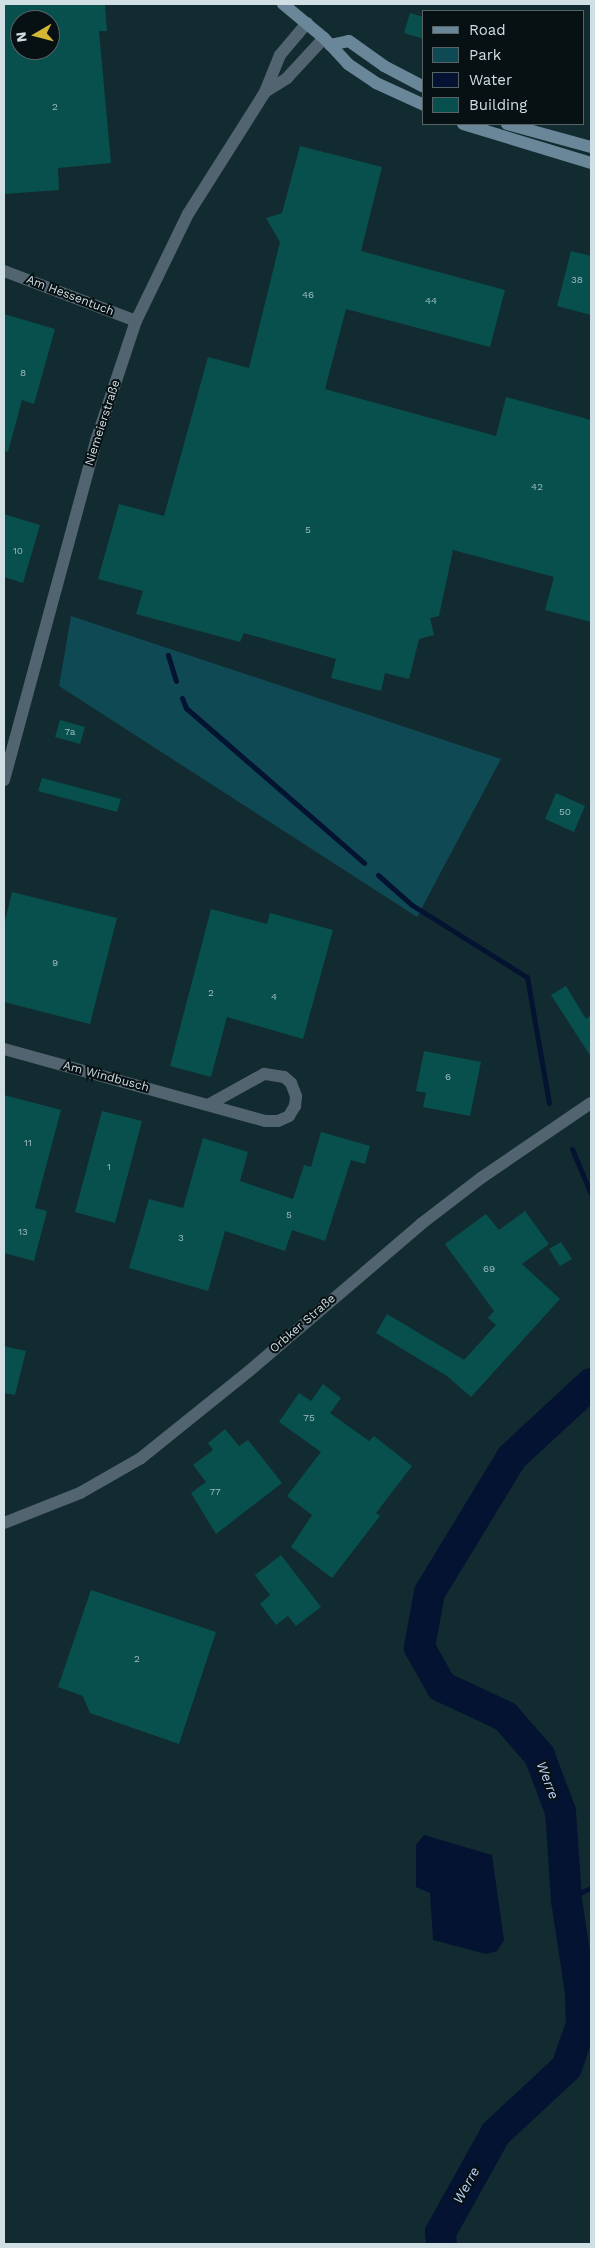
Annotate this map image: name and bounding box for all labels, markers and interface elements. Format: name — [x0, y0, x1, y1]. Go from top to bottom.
north arrow — [10, 10, 60, 60]
legend — [422, 10, 585, 125]
text: Road — [469, 21, 506, 39]
text: N — [12, 31, 30, 43]
text: Park — [469, 46, 501, 64]
text: Water — [469, 71, 512, 89]
text: Building — [469, 96, 527, 114]
house number: 2 — [52, 101, 58, 113]
street label: Am Hessentuch — [24, 273, 116, 319]
house number: 38 — [571, 274, 583, 286]
house number: 46 — [302, 289, 314, 301]
house number: 44 — [425, 295, 437, 307]
house number: 8 — [20, 367, 26, 379]
street label: Niemeierstraße — [82, 378, 124, 468]
house number: 42 — [531, 481, 543, 493]
house number: 5 — [305, 524, 311, 536]
house number: 10 — [13, 545, 23, 557]
house number: 7a — [65, 726, 75, 738]
house number: 50 — [559, 806, 571, 818]
house number: 9 — [52, 957, 58, 969]
house number: 2 — [208, 987, 214, 999]
house number: 4 — [271, 991, 277, 1003]
street label: Am Windbusch — [61, 1059, 151, 1095]
house number: 6 — [445, 1071, 451, 1083]
house number: 11 — [24, 1137, 32, 1149]
house number: 1 — [107, 1161, 111, 1173]
house number: 5 — [286, 1209, 292, 1221]
house number: 13 — [18, 1226, 28, 1238]
house number: 3 — [178, 1232, 184, 1244]
house number: 69 — [483, 1263, 495, 1275]
street label: Orbker Straße — [267, 1292, 339, 1356]
house number: 75 — [303, 1412, 315, 1424]
house number: 77 — [209, 1486, 221, 1498]
house number: 2 — [134, 1653, 140, 1665]
water label: Werre — [533, 1759, 563, 1801]
water label: Werre — [449, 2164, 483, 2206]

